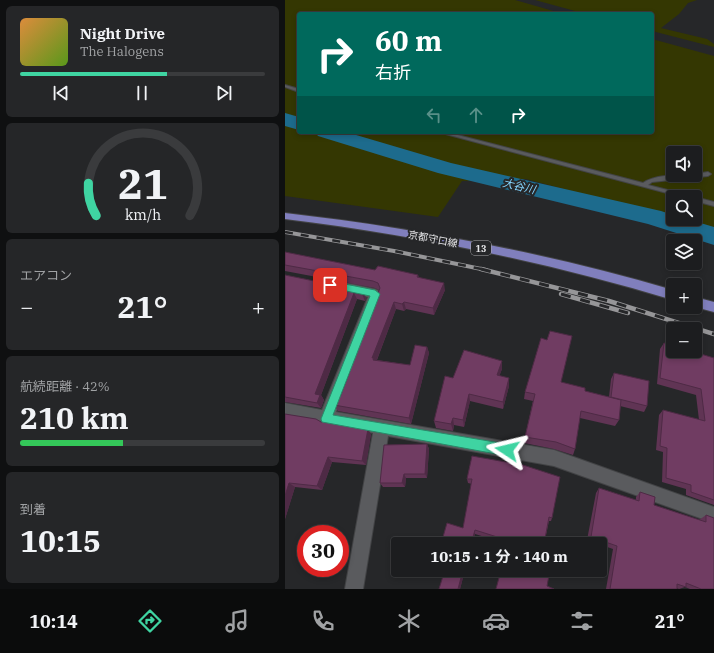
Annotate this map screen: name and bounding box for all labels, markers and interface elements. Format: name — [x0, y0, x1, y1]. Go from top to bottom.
text: 60 m — [375, 22, 442, 59]
text: Night Drive — [80, 24, 165, 43]
icon: right — [309, 28, 361, 80]
text: The Halogens — [80, 43, 164, 60]
text: 右折 — [375, 61, 411, 84]
icon: previous — [50, 82, 72, 104]
icon: pause — [131, 82, 153, 104]
icon: next — [213, 82, 235, 104]
icon: left — [423, 104, 445, 126]
icon: ahead — [465, 104, 487, 126]
icon: right — [507, 104, 529, 126]
map controls — [666, 146, 702, 358]
button: sound — [666, 146, 702, 182]
text: 21 — [118, 156, 167, 210]
water label: 大谷川 — [501, 175, 538, 197]
button: search — [666, 190, 702, 226]
text: km/h — [124, 204, 161, 223]
street label: 京都守口線 — [407, 228, 459, 250]
button: layers — [666, 234, 702, 270]
road number: 13 — [471, 241, 491, 255]
text: エアコン — [20, 267, 72, 284]
pin — [313, 268, 347, 302]
icon: arrive — [319, 274, 341, 296]
button: + — [666, 278, 702, 314]
text: 21° — [117, 287, 168, 326]
text: − — [20, 292, 33, 321]
text: + — [252, 292, 265, 321]
button: − — [666, 322, 702, 358]
text: 航続距離 · 42% — [20, 378, 110, 395]
text: 210 km — [20, 398, 129, 437]
position arrow — [486, 429, 528, 471]
text: 到着 — [20, 501, 46, 518]
text: 10:15 — [20, 521, 101, 560]
speed limit sign: 30 — [297, 525, 349, 577]
text: 10:15 · 1 分 · 140 m — [430, 547, 568, 566]
icon: directions — [136, 607, 164, 635]
icon: music — [223, 607, 251, 635]
icon: phone — [309, 607, 337, 635]
icon: climate — [395, 607, 423, 635]
icon: car — [482, 607, 510, 635]
icon: filters — [568, 607, 596, 635]
text: 10:14 — [29, 610, 78, 633]
text: 21° — [655, 610, 685, 633]

